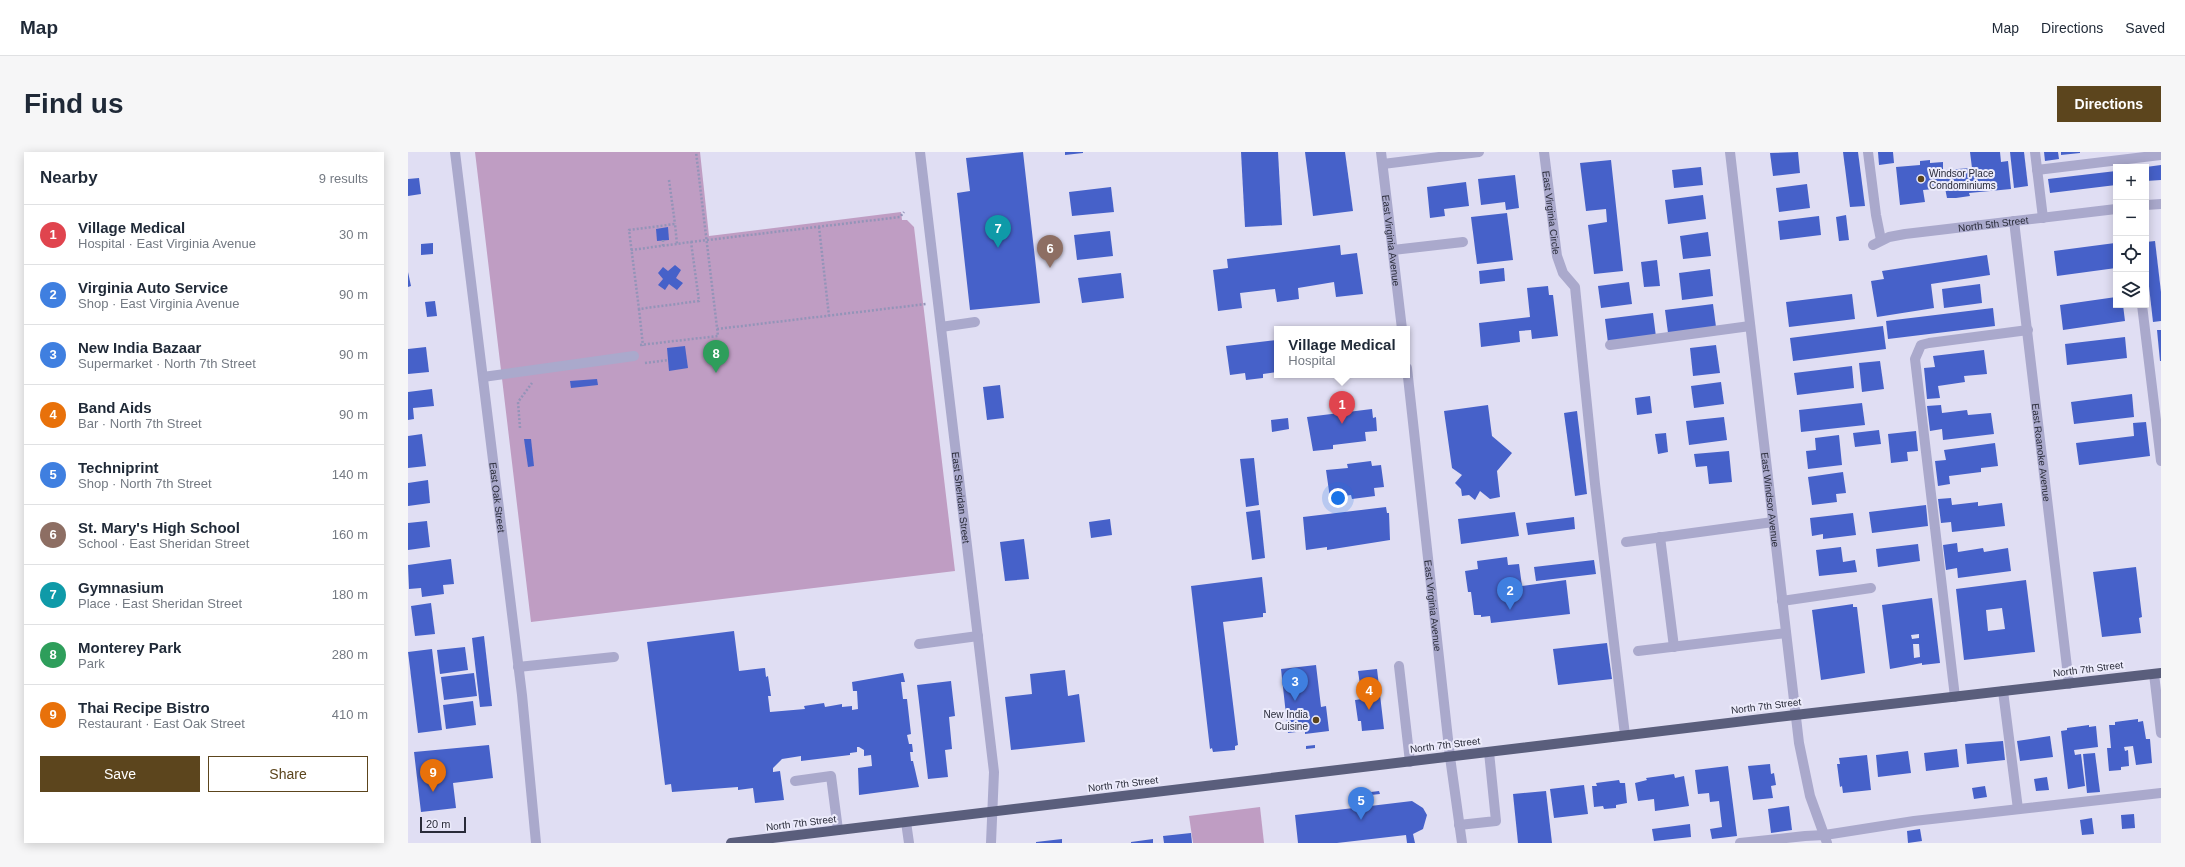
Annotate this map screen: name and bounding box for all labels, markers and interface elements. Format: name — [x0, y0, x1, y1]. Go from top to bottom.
text: Map — [20, 17, 58, 38]
text: Map — [1992, 20, 2019, 36]
text: Directions — [2041, 20, 2103, 36]
text: Saved — [2125, 20, 2165, 36]
button: Directions — [2057, 86, 2161, 122]
text: Find us — [24, 88, 124, 119]
map controls — [2113, 164, 2149, 308]
button: + — [2113, 164, 2149, 200]
text: Nearby — [40, 168, 98, 187]
place label: Windsor Place Condominiums — [1929, 168, 1996, 191]
street label: East Virginia Circle — [1541, 170, 1562, 256]
text: 9 results — [319, 171, 368, 186]
marker: Windsor Place Condominiums — [1916, 174, 1926, 184]
street label: East Virginia Avenue — [1381, 194, 1402, 287]
button: − — [2113, 200, 2149, 236]
street label: North 5th Street — [1957, 214, 2029, 233]
pin: 7 — [985, 215, 1011, 248]
text: Village Medical — [78, 219, 185, 236]
text: 1 — [49, 227, 57, 242]
text: 30 m — [339, 227, 368, 242]
pin: 6 — [1037, 235, 1063, 268]
text: Hospital · East Virginia Avenue — [78, 236, 256, 251]
button: locate — [2113, 236, 2149, 272]
button: layers — [2113, 272, 2149, 308]
text: Virginia Auto Service — [78, 279, 228, 296]
text: 2 — [49, 287, 57, 302]
text: 90 m — [339, 287, 368, 302]
text: Shop · East Virginia Avenue — [78, 296, 239, 311]
popup — [1274, 326, 1410, 378]
text: Village Medical — [1288, 336, 1396, 353]
text: New India Bazaar — [78, 339, 201, 356]
pin: 8 — [703, 340, 729, 373]
text: 3 — [49, 347, 57, 362]
text: 90 m — [339, 347, 368, 362]
text: Hospital — [1288, 353, 1335, 368]
text: Supermarket · North 7th Street — [78, 356, 256, 371]
pin: 1 — [1329, 391, 1355, 424]
text: Band Aids — [78, 399, 152, 416]
street label: East Roanoke Avenue — [2030, 403, 2053, 503]
text: 4 — [49, 407, 57, 422]
text: 90 m — [339, 407, 368, 422]
text: Bar · North 7th Street — [78, 416, 202, 431]
street label: East Sheridan Street — [950, 451, 972, 544]
street label: East Windsor Avenue — [1760, 452, 1782, 548]
text: Techniprint — [78, 459, 159, 476]
street label: East Oak Street — [488, 462, 507, 533]
text: 5 — [49, 467, 57, 482]
text: 140 m — [332, 467, 368, 482]
text: Shop · North 7th Street — [78, 476, 212, 491]
your location — [1328, 488, 1348, 508]
text: St. Mary's High School — [78, 519, 240, 536]
text: 6 — [49, 527, 57, 542]
text: 160 m — [332, 527, 368, 542]
text: School · East Sheridan Street — [78, 536, 249, 551]
street label: East Virginia Avenue — [1423, 559, 1444, 652]
pin: 2 — [1497, 577, 1523, 610]
text: Gymnasium — [78, 579, 164, 596]
text: 7 — [49, 587, 57, 602]
text: 180 m — [332, 587, 368, 602]
text: Place · East Sheridan Street — [78, 596, 242, 611]
text: Monterey Park — [78, 639, 181, 656]
text: 8 — [49, 647, 57, 662]
text: 280 m — [332, 647, 368, 662]
text: Park — [78, 656, 105, 671]
street label: North 7th Street — [2052, 659, 2124, 679]
pin: 3 — [1282, 668, 1308, 701]
pin: 4 — [1356, 677, 1382, 710]
street label: North 7th Street — [1730, 696, 1802, 716]
text: Thai Recipe Bistro — [78, 699, 210, 716]
text: 9 — [49, 707, 57, 722]
text: 410 m — [332, 707, 368, 722]
place label: New India Cuisine — [1264, 709, 1308, 732]
marker: New India Cuisine — [1311, 715, 1321, 725]
text: Restaurant · East Oak Street — [78, 716, 245, 731]
street label: North 7th Street — [1409, 735, 1481, 755]
button: Save — [40, 756, 200, 792]
button: Share — [208, 756, 368, 792]
pin: 9 — [420, 759, 446, 792]
street label: North 7th Street — [1087, 774, 1159, 794]
pin: 5 — [1348, 787, 1374, 820]
street label: North 7th Street — [765, 813, 837, 833]
scale bar — [420, 815, 466, 834]
text: 20 m — [426, 818, 450, 830]

